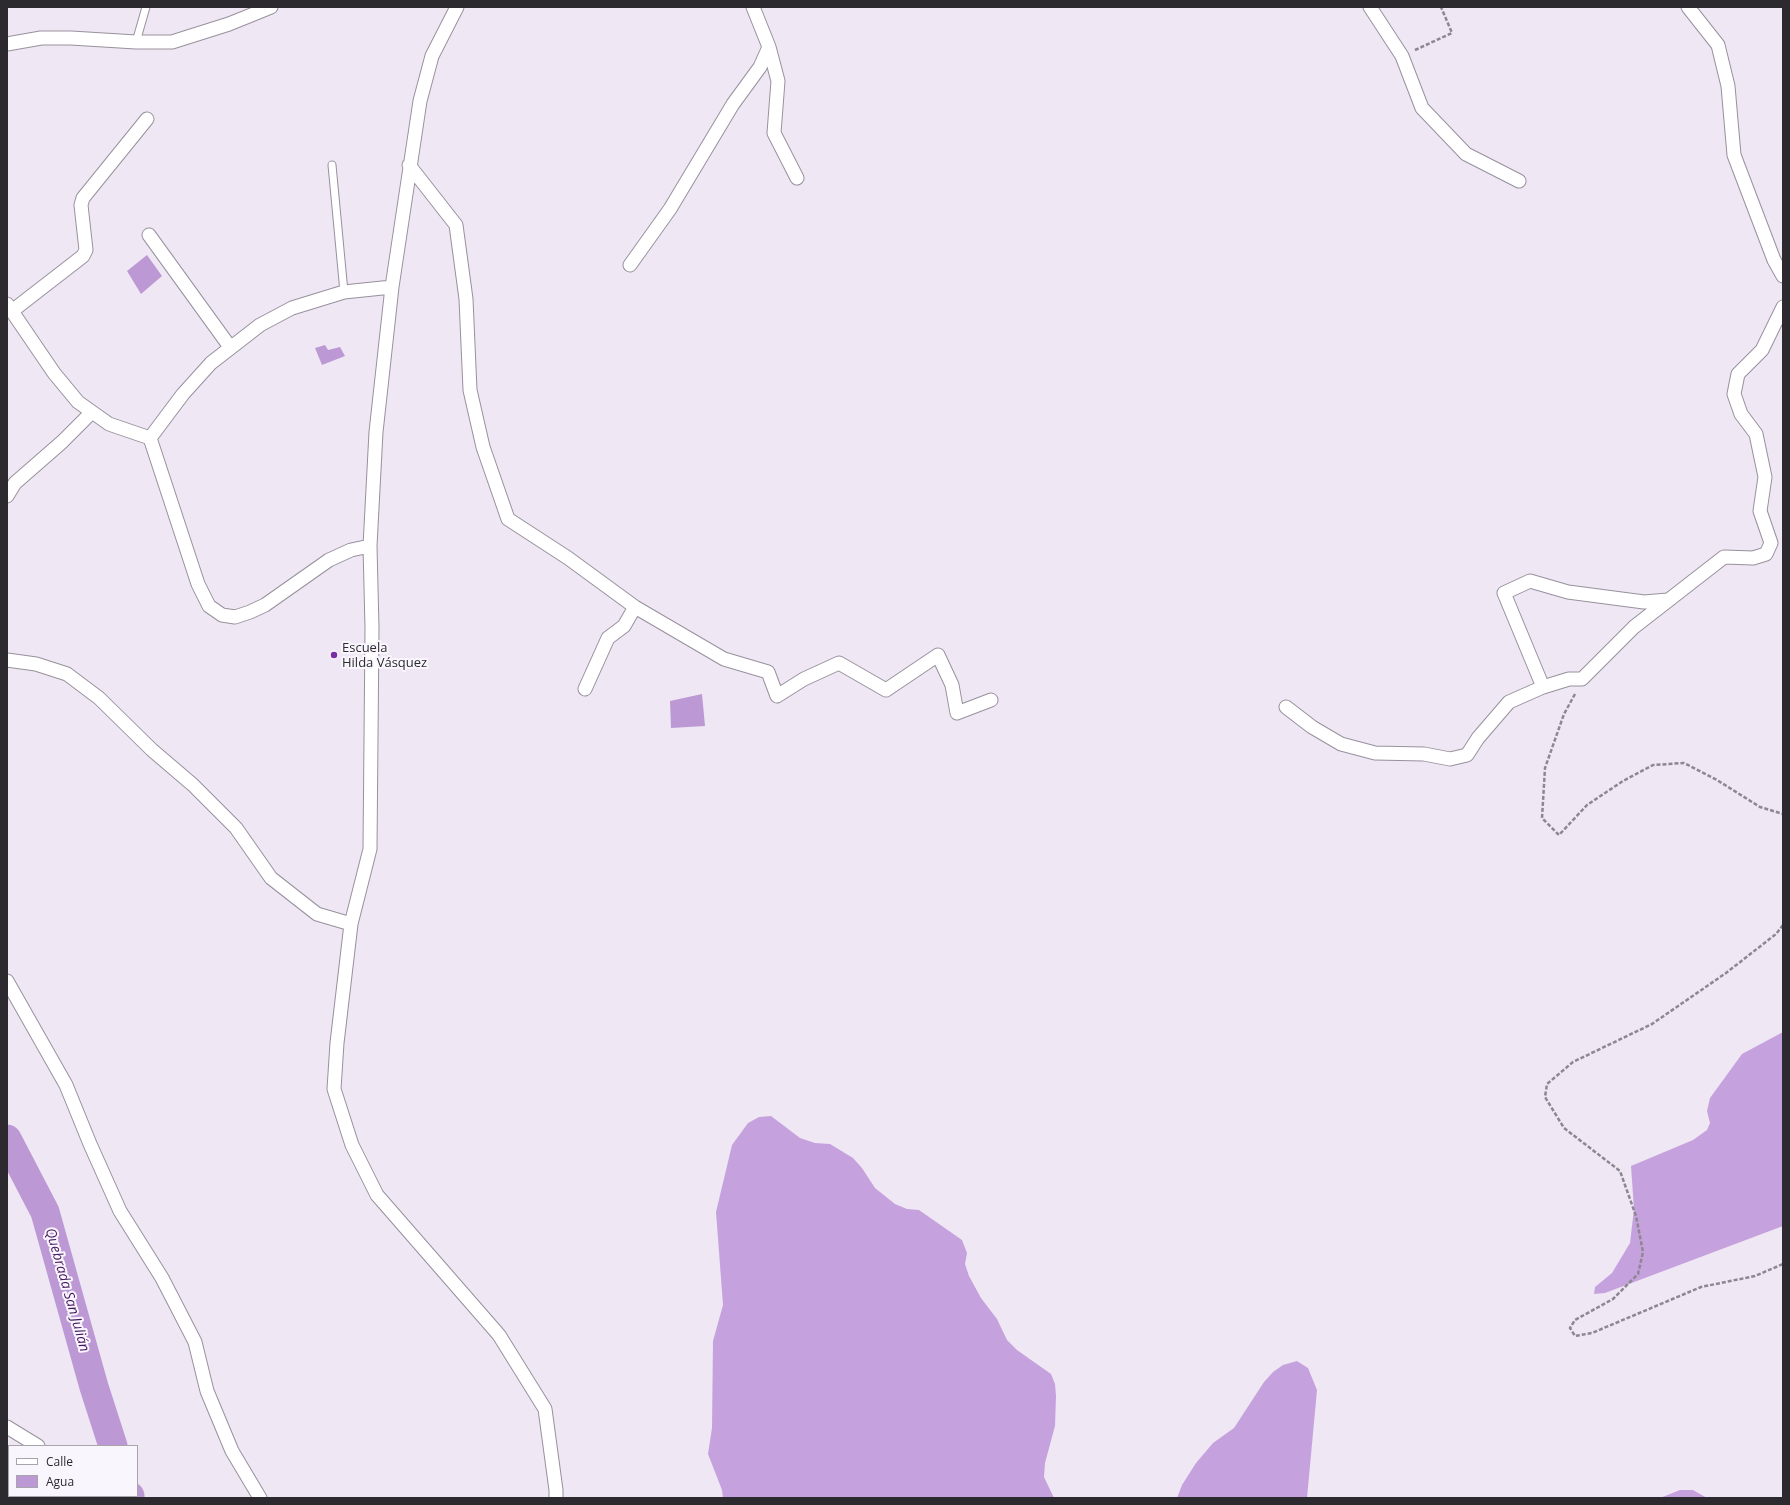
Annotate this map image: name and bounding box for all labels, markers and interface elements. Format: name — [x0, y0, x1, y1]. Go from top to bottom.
place label: Escuela Hilda Vásquez — [342, 640, 427, 671]
marker: Escuela Hilda Vásquez — [329, 650, 339, 660]
water label: Quebrada San Julián — [41, 1226, 93, 1354]
legend — [8, 1445, 138, 1497]
text: Calle — [46, 1453, 73, 1470]
text: Agua — [46, 1473, 74, 1490]

